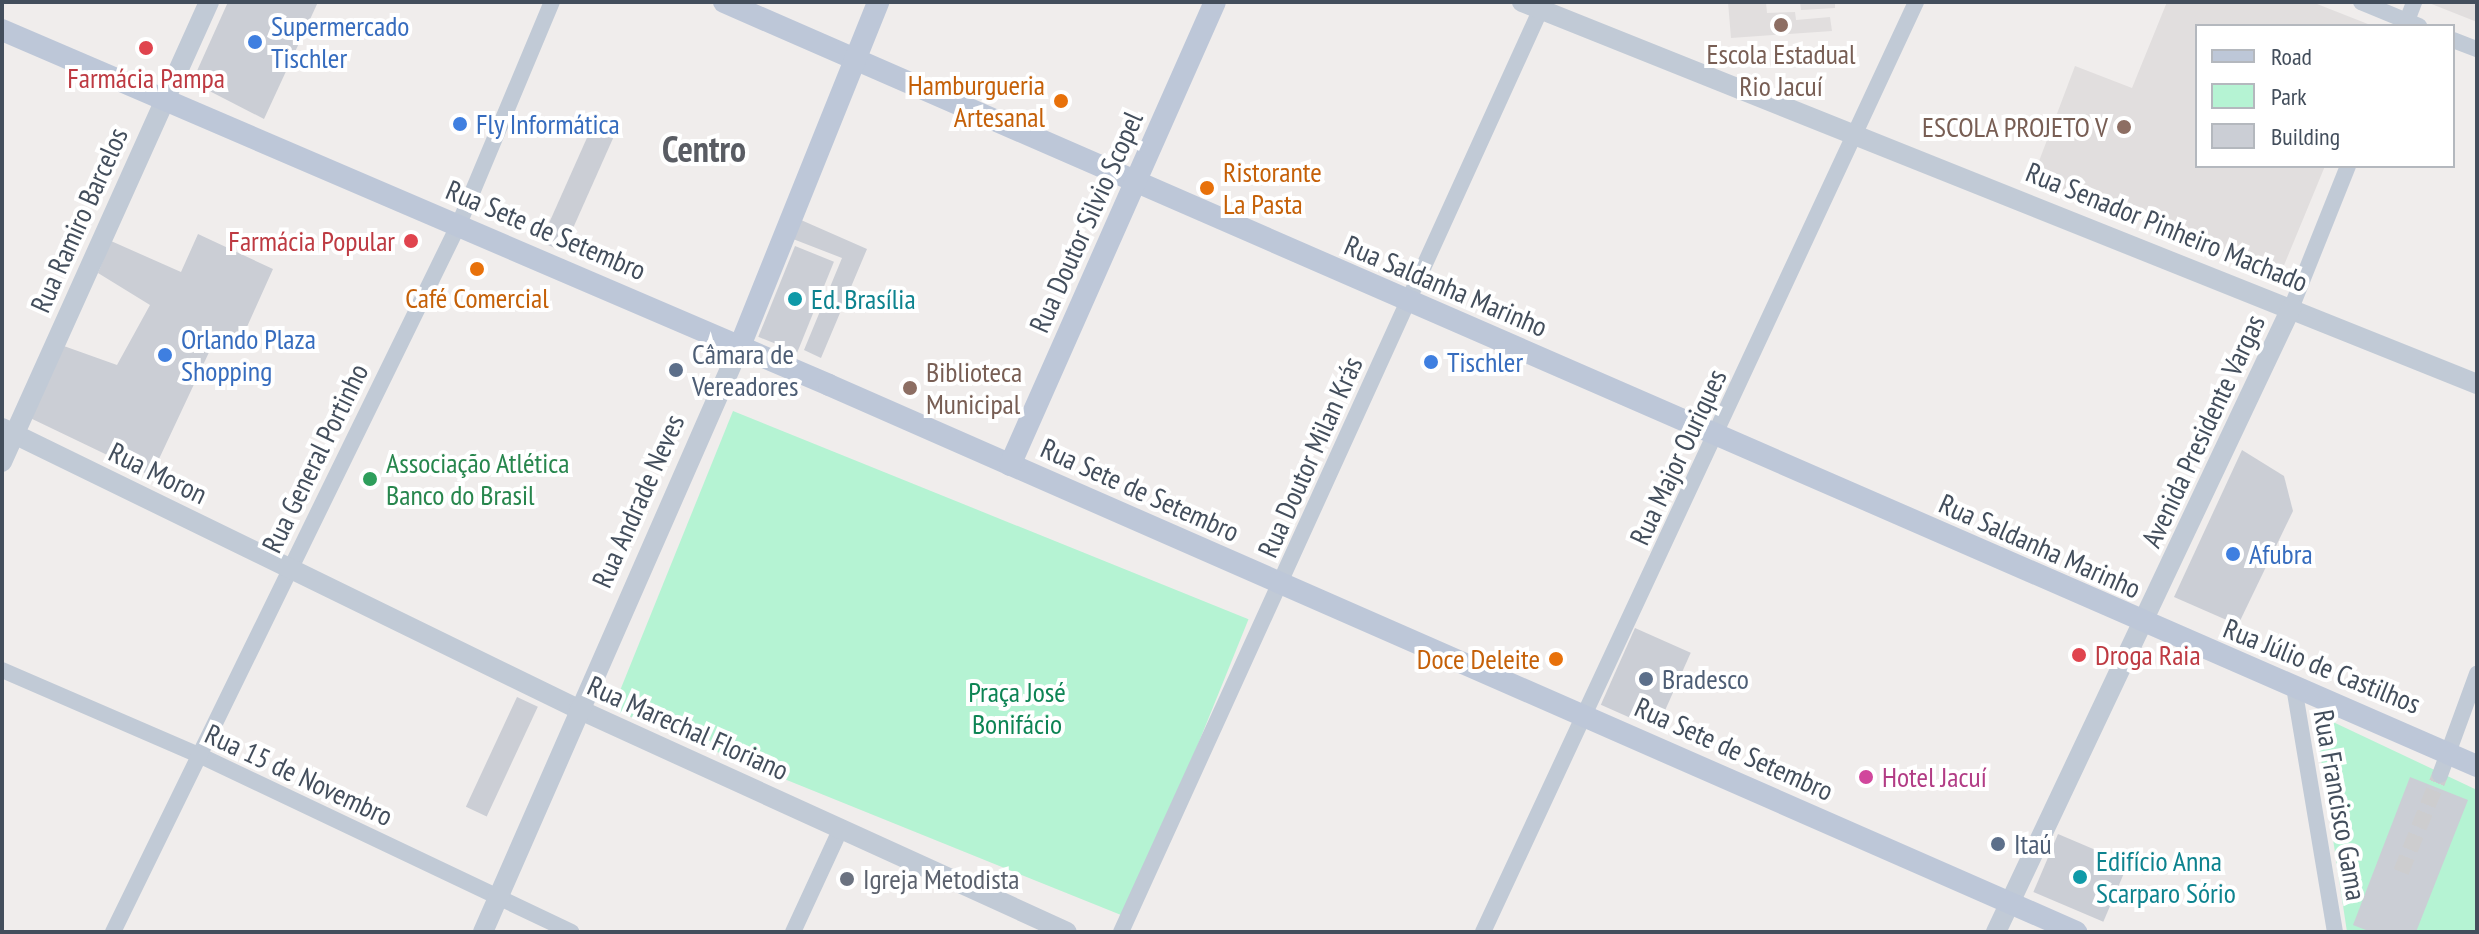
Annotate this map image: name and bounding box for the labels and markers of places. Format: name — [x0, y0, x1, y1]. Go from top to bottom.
place label: Supermercado Tischler — [271, 9, 409, 75]
marker: Escola Estadual Rio Jacuí — [1772, 16, 1790, 34]
marker: Supermercado Tischler — [246, 33, 264, 51]
place label: Escola Estadual Rio Jacuí — [1706, 37, 1856, 103]
marker: Farmácia Pampa — [137, 39, 155, 57]
place label: Farmácia Pampa — [67, 61, 225, 95]
place label: Hamburgueria Artesanal — [908, 68, 1045, 134]
marker: Hamburgueria Artesanal — [1052, 92, 1070, 110]
place label: Fly Informática — [476, 107, 620, 141]
place label: ESCOLA PROJETO V — [1920, 110, 2108, 144]
marker: Fly Informática — [451, 115, 469, 133]
marker: ESCOLA PROJETO V — [2115, 118, 2133, 136]
place label: Ristorante La Pasta — [1223, 155, 1322, 221]
marker: Ristorante La Pasta — [1198, 179, 1216, 197]
place label: Farmácia Popular — [228, 224, 395, 258]
marker: Farmácia Popular — [402, 232, 420, 250]
marker: Café Comercial — [468, 260, 486, 278]
place label: Café Comercial — [405, 281, 549, 315]
place label: Ed. Brasília — [811, 282, 917, 316]
marker: Ed. Brasília — [786, 290, 804, 308]
place label: Orlando Plaza Shopping — [181, 322, 316, 388]
place label: Câmara de Vereadores — [692, 337, 799, 403]
place label: Tischler — [1447, 345, 1523, 379]
marker: Orlando Plaza Shopping — [156, 346, 174, 364]
marker: Tischler — [1422, 353, 1440, 371]
place label: Biblioteca Municipal — [926, 355, 1022, 421]
marker: Câmara de Vereadores — [667, 361, 685, 379]
marker: Biblioteca Municipal — [901, 379, 919, 397]
place label: Associação Atlética Banco do Brasil — [386, 446, 570, 512]
marker: Associação Atlética Banco do Brasil — [361, 470, 379, 488]
place label: Afubra — [2249, 537, 2313, 571]
marker: Afubra — [2224, 545, 2242, 563]
place label: Droga Raia — [2095, 638, 2201, 672]
place label: Doce Deleite — [1417, 642, 1540, 676]
marker: Droga Raia — [2070, 646, 2088, 664]
marker: Doce Deleite — [1547, 650, 1565, 668]
place label: Bradesco — [1662, 662, 1749, 696]
marker: Bradesco — [1637, 670, 1655, 688]
place label: Hotel Jacuí — [1882, 760, 1987, 794]
marker: Hotel Jacuí — [1857, 768, 1875, 786]
place label: Itaú — [2014, 827, 2052, 861]
marker: Itaú — [1989, 835, 2007, 853]
place label: Edifício Anna Scarparo Sório — [2096, 844, 2236, 910]
place label: Igreja Metodista — [863, 862, 1020, 896]
marker: Edifício Anna Scarparo Sório — [2071, 868, 2089, 886]
marker: Igreja Metodista — [838, 870, 856, 888]

